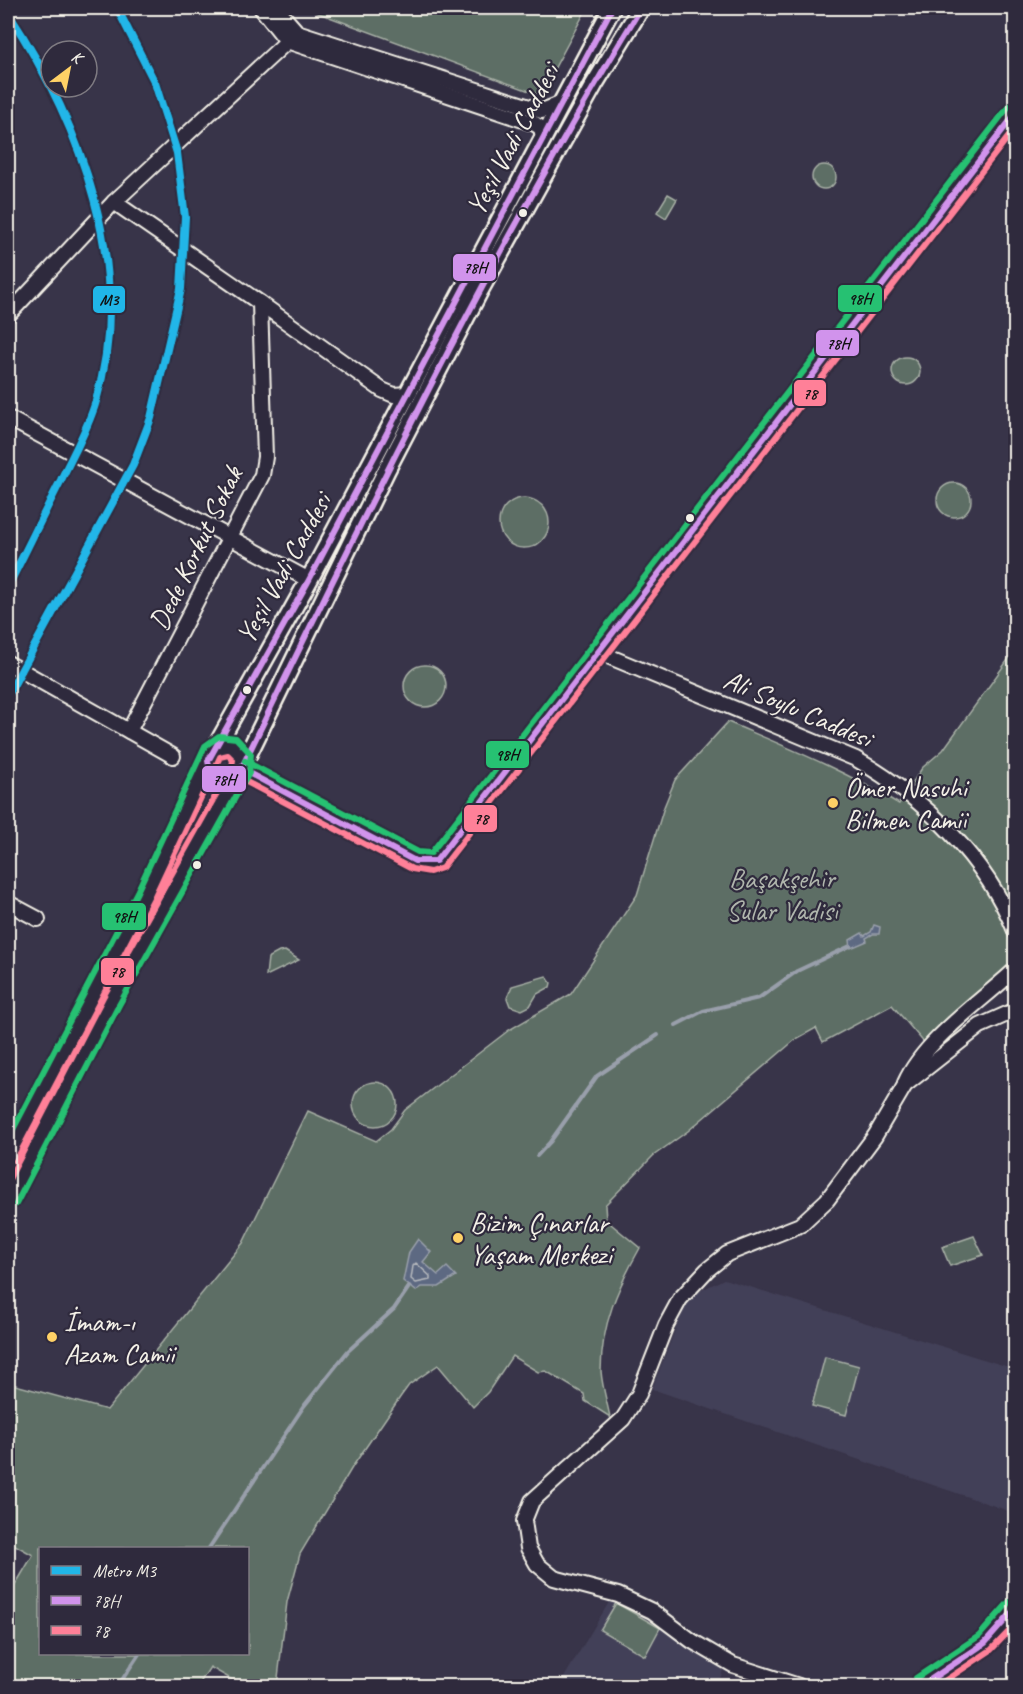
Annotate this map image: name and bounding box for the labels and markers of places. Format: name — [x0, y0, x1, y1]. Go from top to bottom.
unlabelled marker — [517, 207, 529, 219]
unlabelled marker — [684, 512, 696, 524]
unlabelled marker — [241, 684, 253, 696]
place label: Ömer Nasuhi Bilmen Camii — [845, 770, 970, 837]
marker: Ömer Nasuhi Bilmen Camii — [826, 796, 840, 810]
unlabelled marker — [191, 859, 203, 871]
place label: Bizim Çınarlar Yaşam Merkezi — [470, 1205, 615, 1272]
marker: Bizim Çınarlar Yaşam Merkezi — [451, 1231, 465, 1245]
place label: İmam-ı Azam Camii — [64, 1304, 178, 1371]
marker: İmam-ı Azam Camii — [45, 1330, 59, 1344]

